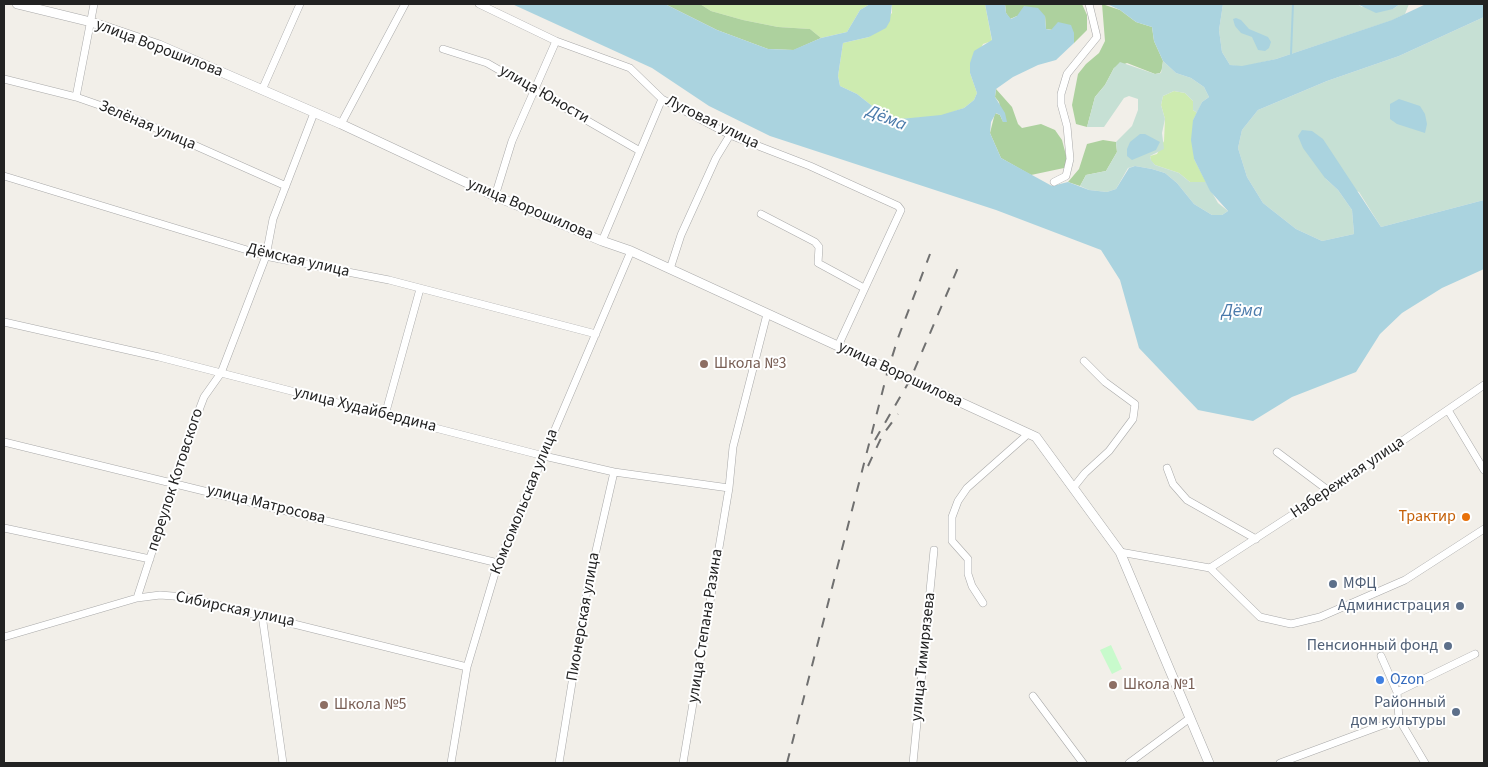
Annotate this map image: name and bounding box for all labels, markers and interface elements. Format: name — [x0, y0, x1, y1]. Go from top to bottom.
street label: улица Ворошилова — [92, 16, 226, 82]
street label: улица Юности — [496, 61, 592, 129]
street label: Луговая улица — [662, 92, 762, 154]
street label: Зелёная улица — [96, 97, 198, 155]
water label: Дёма — [863, 101, 909, 137]
street label: улица Ворошилова — [464, 175, 596, 245]
street label: Дёмская улица — [245, 240, 351, 282]
water label: Дёма — [1221, 301, 1263, 323]
street label: улица Ворошилова — [835, 338, 965, 412]
place label: Школа №3 — [714, 354, 786, 374]
marker: Школа №3 — [698, 358, 710, 370]
street label: улица Худайбердина — [292, 383, 438, 437]
street label: переулок Котовского — [144, 406, 208, 554]
street label: Комсомольская улица — [487, 426, 563, 578]
street label: Набережная улица — [1287, 433, 1409, 523]
street label: улица Матросова — [205, 481, 327, 529]
place label: Трактир — [1399, 507, 1456, 527]
marker: Трактир — [1460, 511, 1472, 523]
street label: улица Степана Разина — [684, 548, 728, 704]
street label: Пионерская улица — [563, 551, 605, 683]
place label: МФЦ — [1343, 574, 1377, 594]
marker: МФЦ — [1327, 578, 1339, 590]
street label: Сибирская улица — [174, 588, 296, 632]
street label: улица Тимирязева — [908, 592, 940, 722]
place label: Администрация — [1338, 596, 1450, 616]
marker: Администрация — [1454, 600, 1466, 612]
place label: Пенсионный фонд — [1307, 636, 1438, 656]
marker: Пенсионный фонд — [1442, 640, 1454, 652]
place label: Ozon — [1390, 670, 1425, 690]
marker: Ozon — [1374, 674, 1386, 686]
place label: Школа №1 — [1123, 675, 1195, 695]
marker: Школа №1 — [1107, 679, 1119, 691]
place label: Районный дом культуры — [1351, 693, 1446, 731]
place label: Школа №5 — [334, 695, 406, 715]
marker: Школа №5 — [318, 699, 330, 711]
marker: Районный дом культуры — [1450, 706, 1462, 718]

